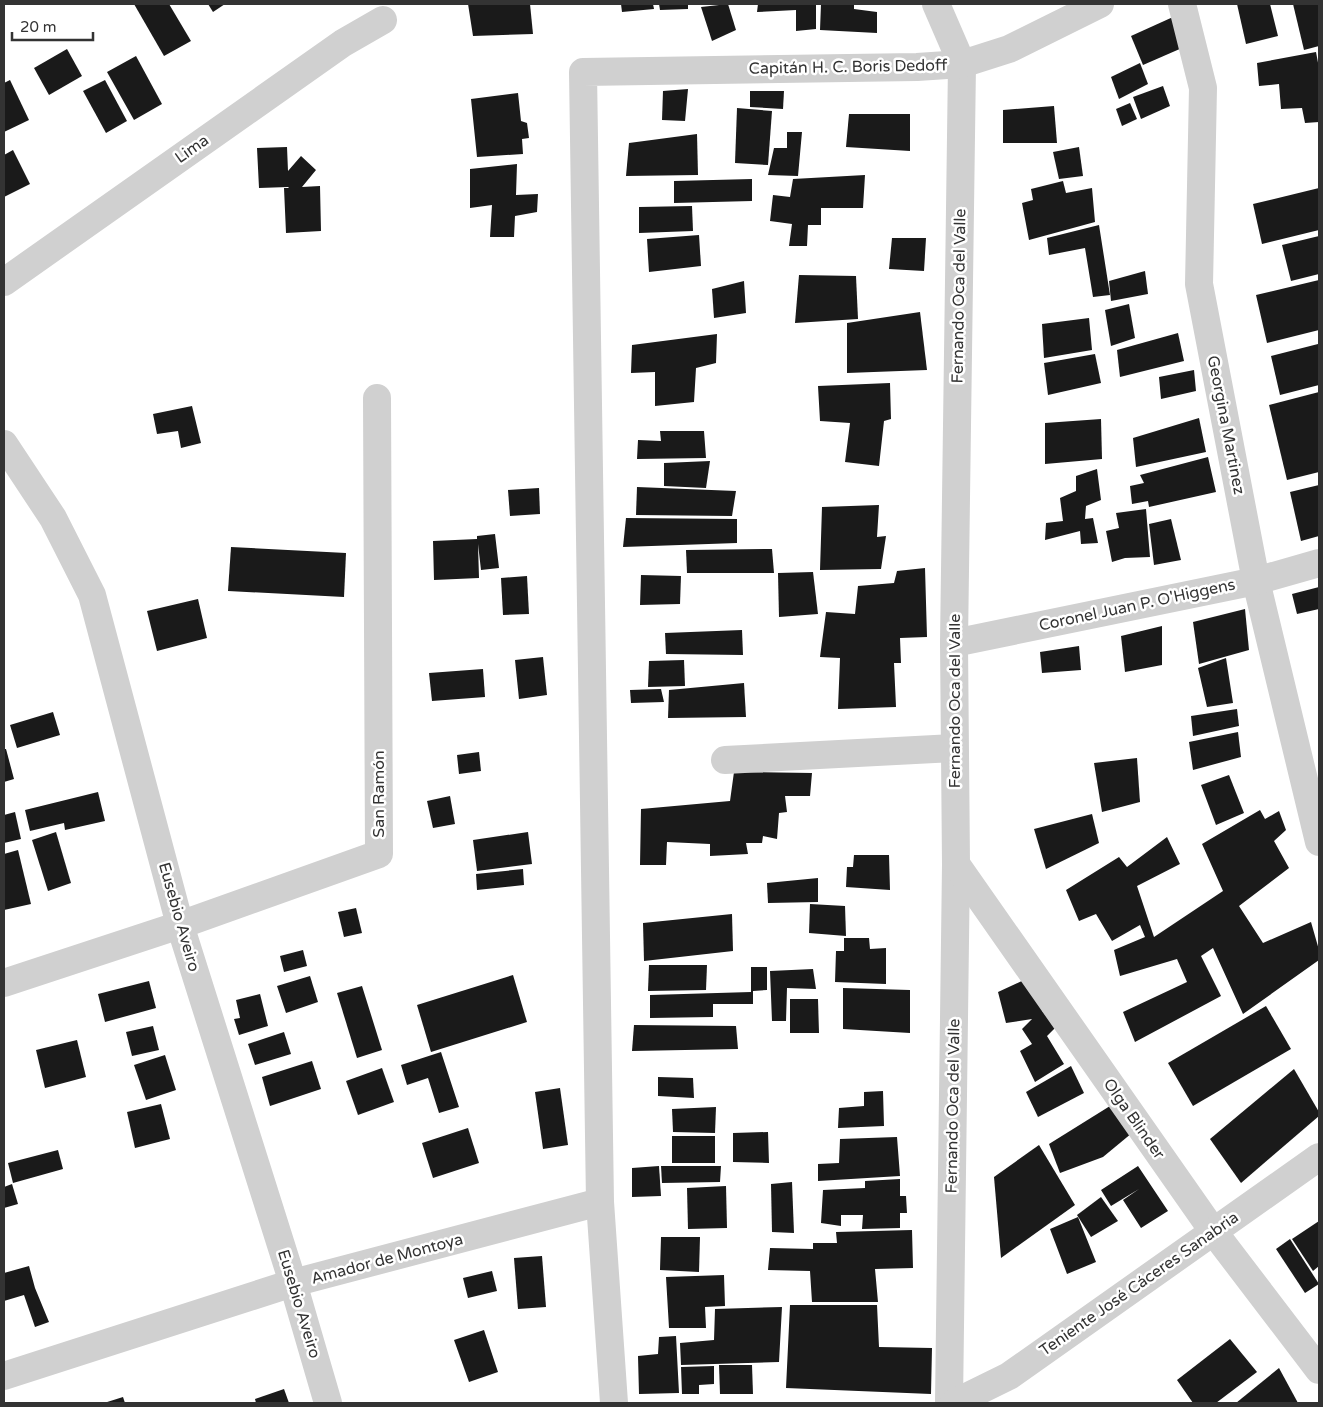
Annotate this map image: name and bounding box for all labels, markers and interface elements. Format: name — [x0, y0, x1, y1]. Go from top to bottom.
scale bar — [12, 10, 94, 42]
text: 20 m — [20, 18, 57, 36]
street label: Capitán H. C. Boris Dedoff — [749, 55, 948, 79]
street label: Lima — [171, 130, 213, 168]
street label: Fernando Oca del Valle — [947, 209, 971, 383]
street label: Georgina Martinez — [1203, 354, 1249, 496]
street label: Coronel Juan P. O'Higgens — [1037, 574, 1237, 636]
street label: Fernando Oca del Valle — [945, 614, 965, 788]
street label: San Ramón — [369, 750, 389, 838]
street label: Eusebio Aveiro — [154, 860, 204, 974]
street label: Fernando Oca del Valle — [941, 1019, 965, 1193]
street label: Olga Blinder — [1099, 1075, 1170, 1164]
street label: Teniente José Cáceres Sanabria — [1036, 1207, 1242, 1361]
street label: Amador de Montoya — [309, 1229, 465, 1289]
street label: Eusebio Aveiro — [273, 1247, 325, 1361]

